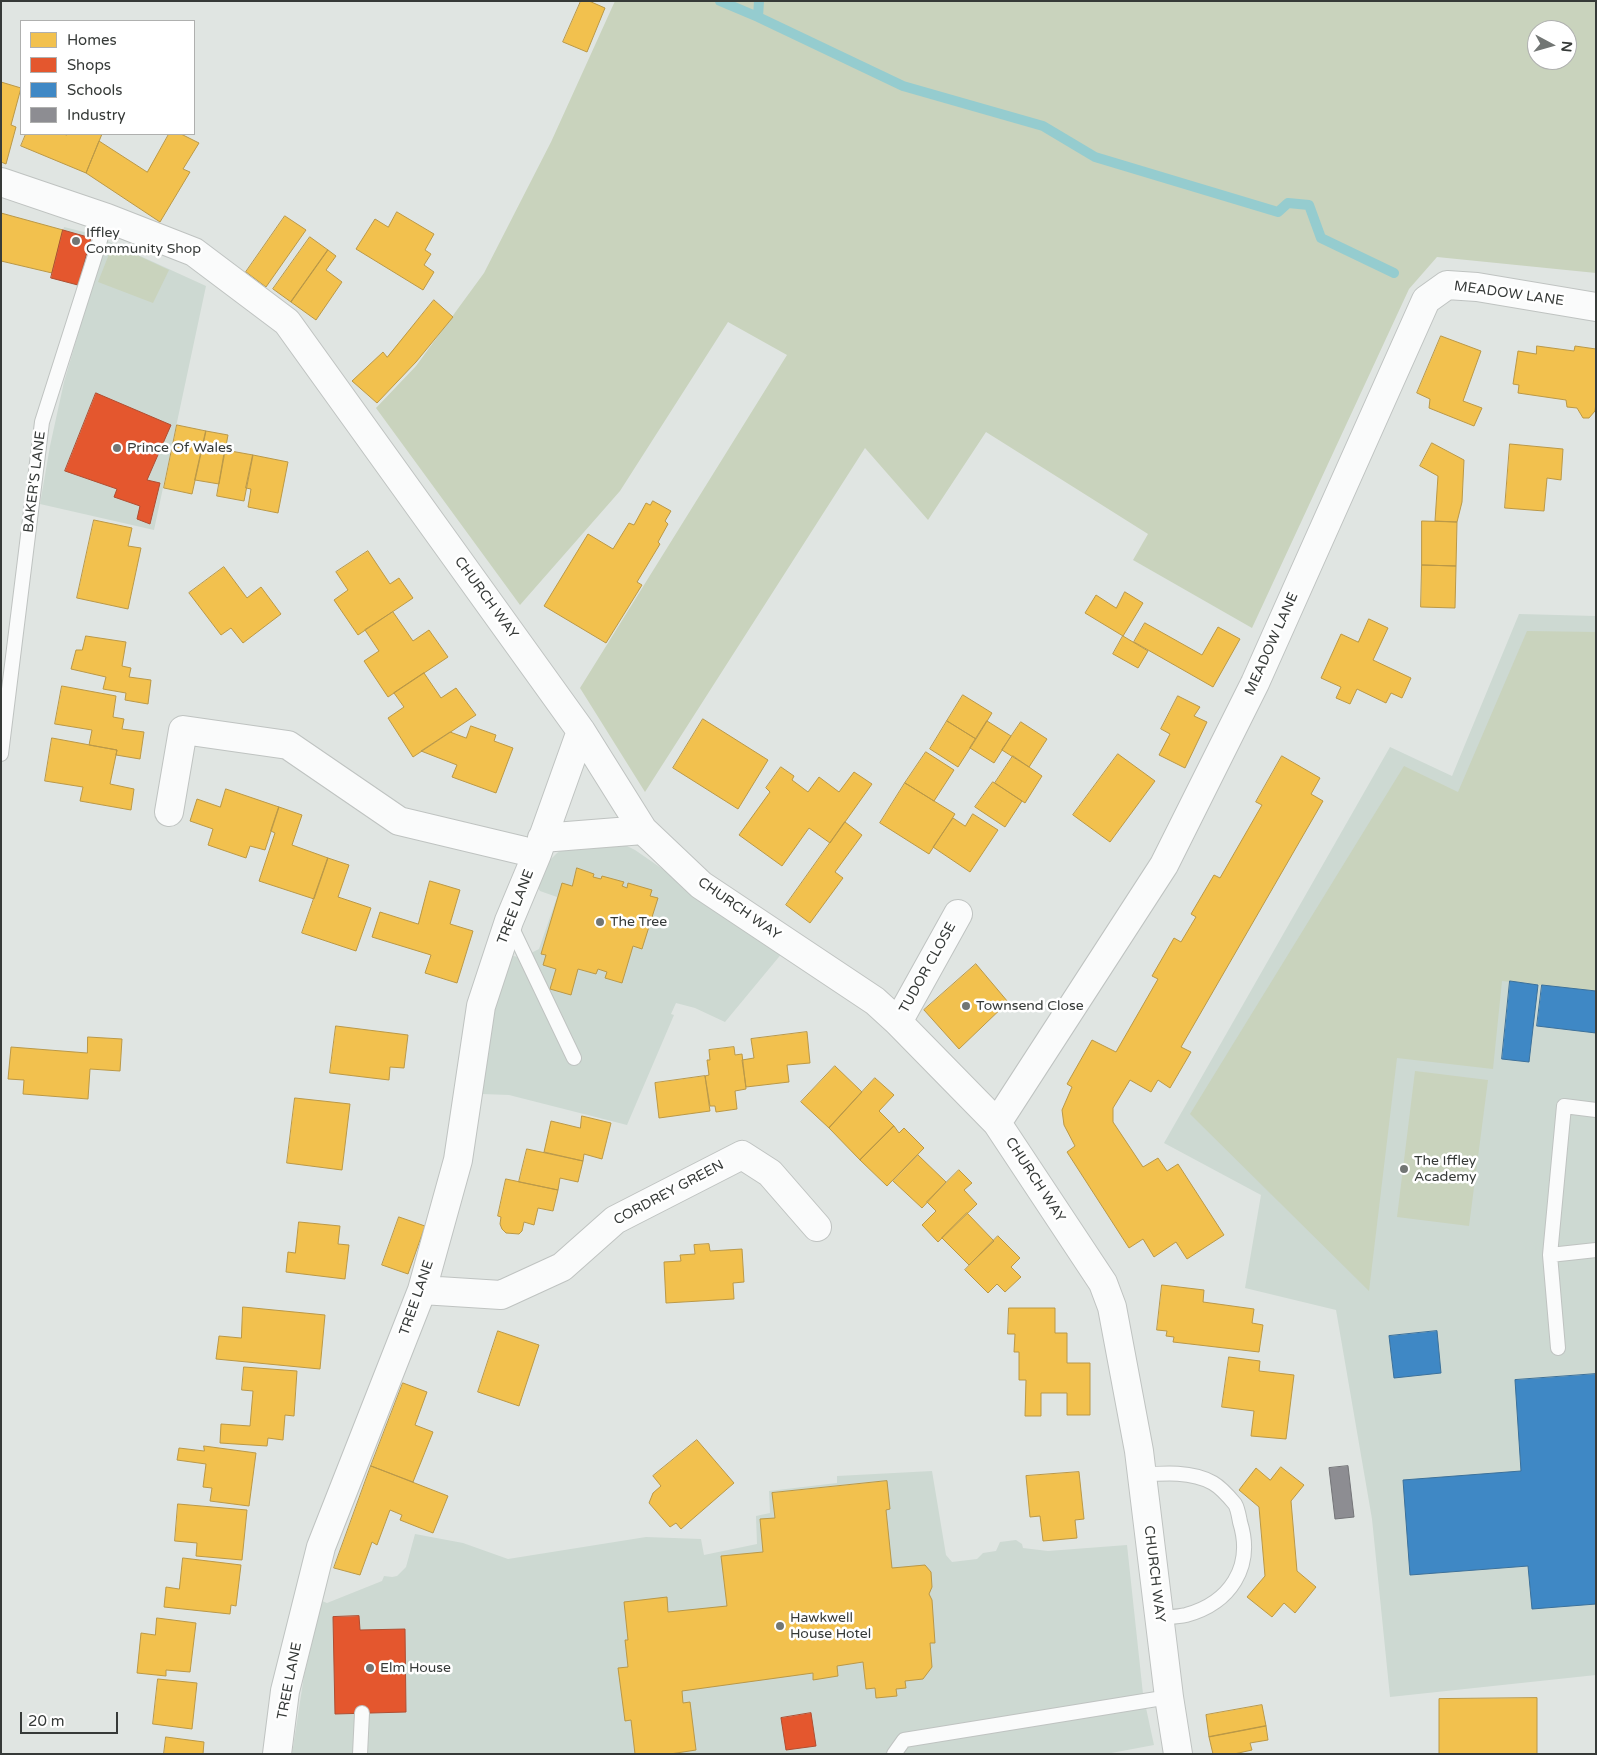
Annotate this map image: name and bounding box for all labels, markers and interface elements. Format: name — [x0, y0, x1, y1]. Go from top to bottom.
legend — [20, 20, 195, 135]
north arrow — [1527, 20, 1577, 70]
text: Homes — [67, 31, 117, 49]
text: N — [1557, 40, 1575, 53]
text: Shops — [67, 56, 111, 74]
text: Schools — [67, 81, 123, 99]
text: Industry — [67, 106, 126, 124]
place label: Iffley Community Shop — [86, 225, 201, 258]
marker: Iffley Community Shop — [70, 235, 82, 247]
street label: MEADOW LANE — [1453, 278, 1565, 310]
street label: BAKER'S LANE — [20, 430, 50, 534]
place label: Prince Of Wales — [127, 440, 233, 456]
marker: Prince Of Wales — [111, 442, 123, 454]
street label: CHURCH WAY — [451, 554, 521, 642]
street label: MEADOW LANE — [1242, 590, 1302, 698]
street label: TREE LANE — [494, 867, 538, 947]
street label: CHURCH WAY — [694, 874, 784, 944]
place label: The Tree — [610, 914, 667, 930]
marker: The Tree — [594, 916, 606, 928]
street label: TUDOR CLOSE — [896, 920, 960, 1016]
place label: Townsend Close — [976, 998, 1084, 1014]
marker: Townsend Close — [960, 1000, 972, 1012]
street label: CHURCH WAY — [1001, 1135, 1069, 1225]
place label: The Iffley Academy — [1414, 1153, 1477, 1186]
street label: CORDREY GREEN — [611, 1157, 727, 1229]
marker: The Iffley Academy — [1398, 1163, 1410, 1175]
street label: TREE LANE — [396, 1258, 438, 1338]
street label: CHURCH WAY — [1140, 1525, 1168, 1623]
place label: Hawkwell House Hotel — [790, 1610, 871, 1642]
marker: Hawkwell House Hotel — [774, 1620, 786, 1632]
street label: TREE LANE — [274, 1641, 306, 1721]
place label: Elm House — [380, 1660, 451, 1676]
marker: Elm House — [364, 1662, 376, 1674]
scale bar — [22, 1702, 120, 1734]
text: 20 m — [28, 1712, 65, 1730]

